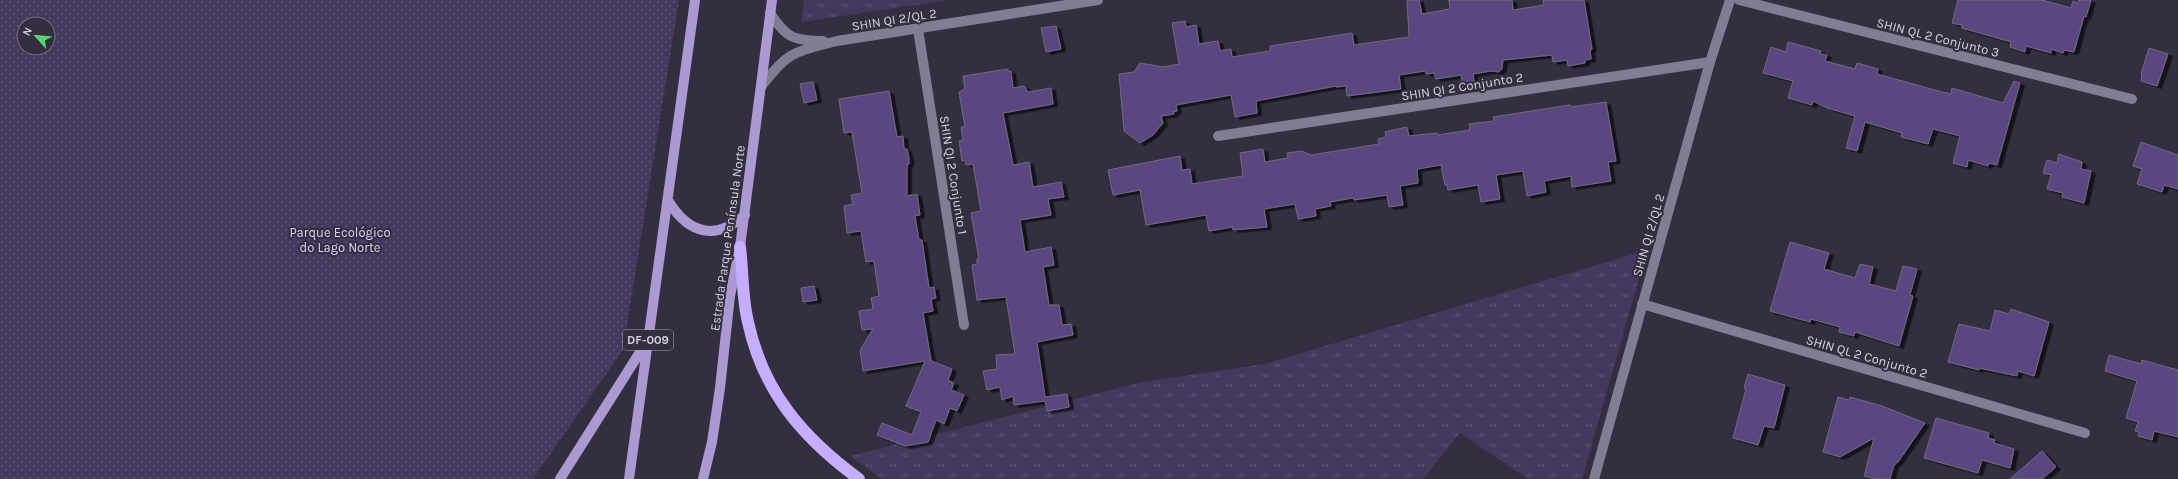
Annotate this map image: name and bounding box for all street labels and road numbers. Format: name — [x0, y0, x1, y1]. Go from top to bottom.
street label: SHIN QI 2/QL 2 — [851, 5, 938, 34]
street label: SHIN QL 2 Conjunto 3 — [1875, 15, 2001, 60]
street label: SHIN QI 2 Conjunto 2 — [1400, 69, 1524, 104]
street label: SHIN QI 2 Conjunto 1 — [937, 115, 970, 236]
street label: Estrada Parque Península Norte — [707, 144, 749, 332]
street label: SHIN QI 2/QL 2 — [1629, 192, 1667, 278]
road number: DF-009 — [623, 330, 673, 350]
street label: SHIN QL 2 Conjunto 2 — [1804, 332, 1929, 381]

